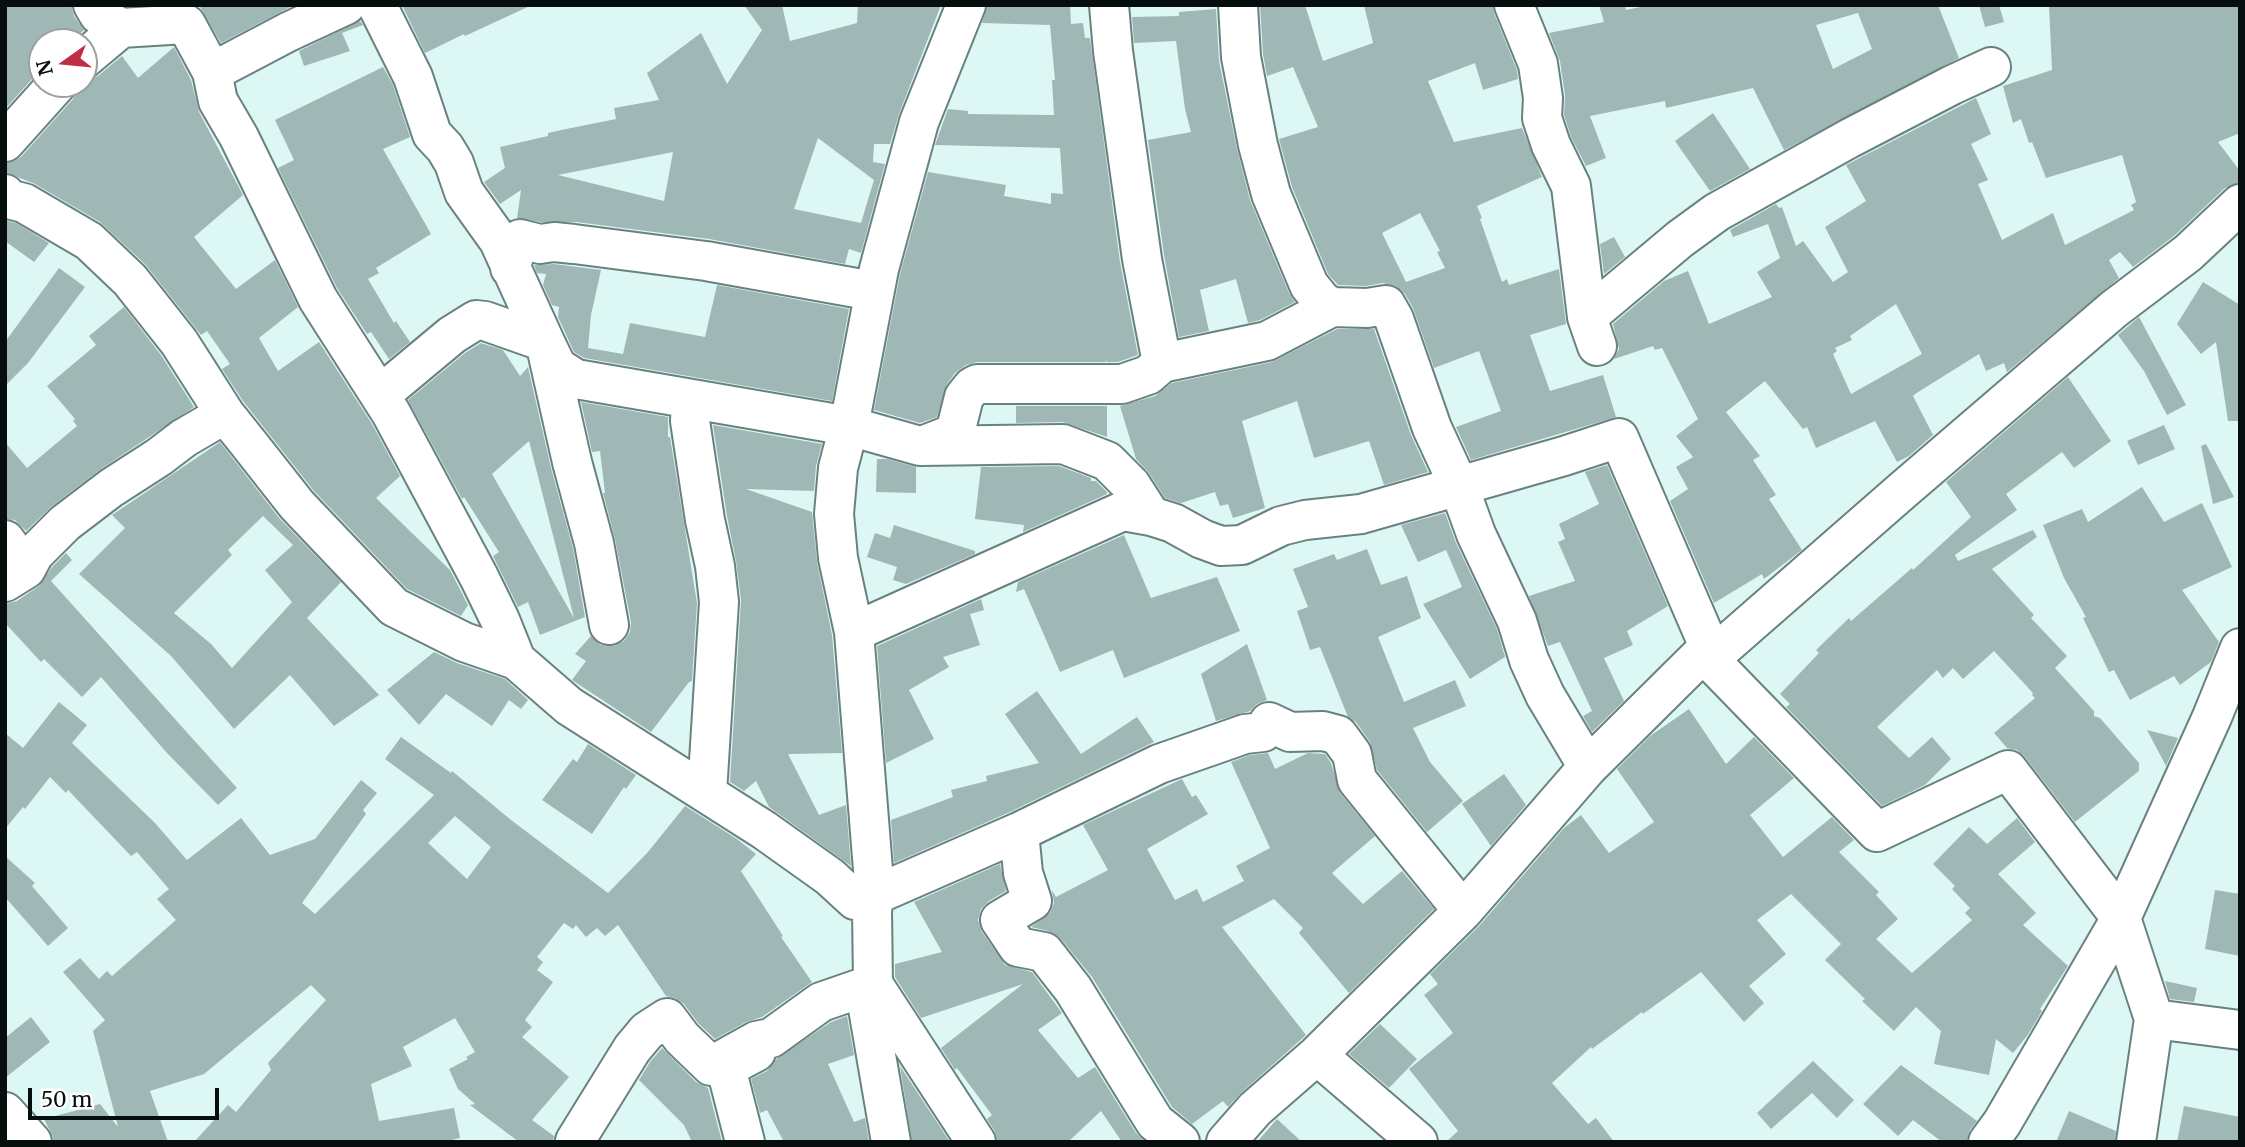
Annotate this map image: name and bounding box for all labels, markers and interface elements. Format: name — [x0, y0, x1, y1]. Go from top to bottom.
north arrow — [28, 28, 98, 98]
text: N — [31, 58, 58, 78]
scale bar — [32, 1074, 222, 1118]
text: 50 m — [41, 1086, 92, 1113]

